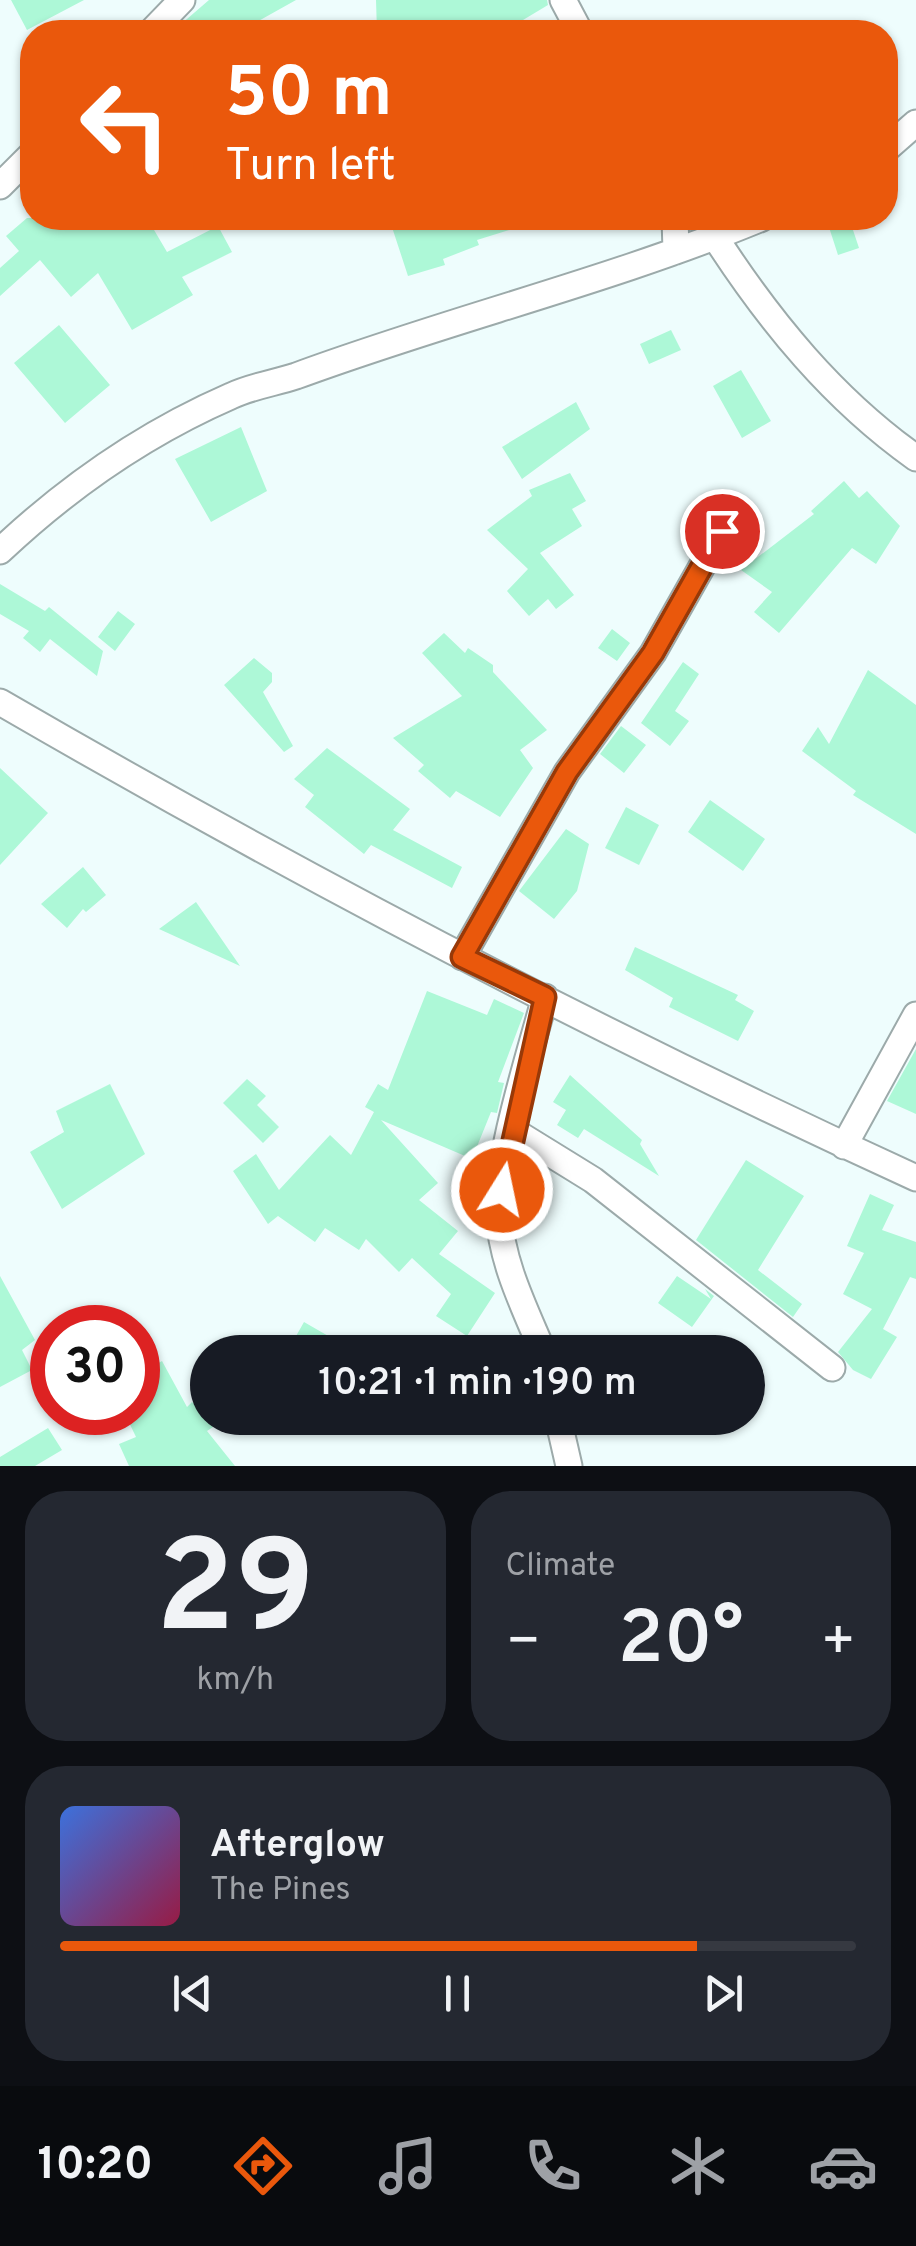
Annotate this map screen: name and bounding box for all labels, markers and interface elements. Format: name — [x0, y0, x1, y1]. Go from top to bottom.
text: 50 m — [225, 52, 392, 141]
icon: left — [60, 60, 190, 190]
text: Turn left — [225, 139, 396, 196]
pin — [680, 489, 765, 574]
icon: arrive — [695, 504, 750, 559]
position arrow — [450, 1138, 554, 1242]
speed limit sign: 30 — [30, 1305, 160, 1435]
text: 10:21 · 1 min · 190 m — [318, 1360, 637, 1409]
text: 29 — [156, 1513, 315, 1678]
text: Climate — [506, 1547, 615, 1587]
text: 20° — [618, 1595, 744, 1690]
text: − — [506, 1609, 541, 1679]
text: + — [821, 1609, 856, 1679]
text: km/h — [196, 1661, 274, 1701]
text: Afterglow — [210, 1822, 385, 1871]
text: The Pines — [210, 1871, 351, 1911]
icon: previous — [165, 1966, 220, 2021]
icon: pause — [430, 1966, 485, 2021]
icon: next — [696, 1966, 751, 2021]
icon: directions — [228, 2131, 298, 2201]
icon: music — [373, 2131, 443, 2201]
icon: phone — [518, 2131, 588, 2201]
icon: climate — [663, 2131, 733, 2201]
icon: car — [808, 2131, 878, 2201]
text: 10:20 — [38, 2138, 153, 2195]

